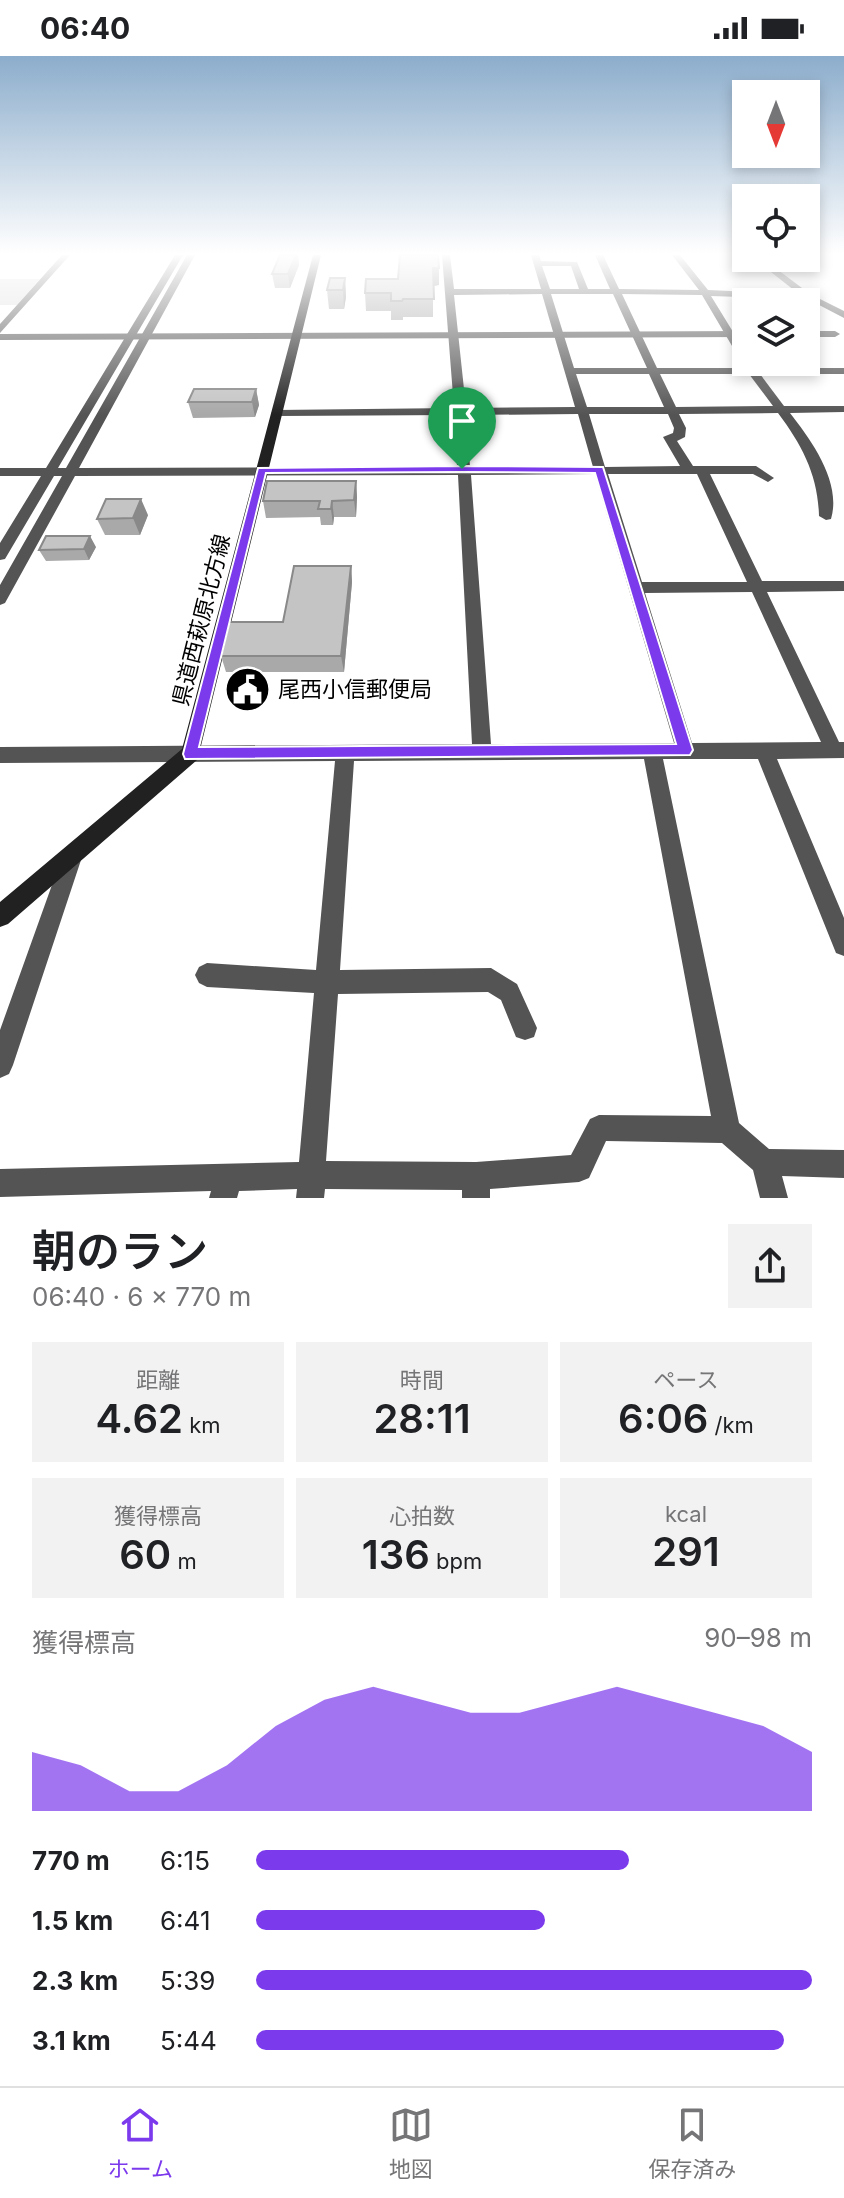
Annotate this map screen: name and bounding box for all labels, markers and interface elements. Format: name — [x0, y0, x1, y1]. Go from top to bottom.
text: 06:40 — [40, 10, 130, 46]
north arrow — [732, 80, 820, 168]
map controls — [732, 80, 820, 376]
button: locate — [732, 184, 820, 272]
button: layers — [732, 288, 820, 376]
pin — [428, 387, 496, 469]
icon: arrive — [440, 399, 484, 443]
street label: 県道西萩原北方線 — [167, 531, 235, 709]
public building icon: 尾西小信郵便局 — [223, 665, 271, 713]
place label: 尾西小信郵便局 — [278, 676, 432, 702]
text: 朝のラン — [32, 1224, 208, 1278]
button: share — [728, 1224, 812, 1308]
text: 06:40 · 6 × 770 m — [32, 1281, 251, 1312]
text: 距離 — [136, 1367, 180, 1393]
text: 時間 — [400, 1367, 444, 1393]
text: ペース — [654, 1367, 718, 1393]
text: 4.62 — [96, 1394, 183, 1443]
text: 28:11 — [373, 1394, 471, 1443]
text: 6:06 — [618, 1394, 708, 1443]
text: km — [183, 1412, 221, 1438]
text: /km — [708, 1412, 754, 1438]
text: kcal — [665, 1501, 707, 1527]
text: 獲得標高 — [114, 1503, 202, 1529]
text: 心拍数 — [389, 1503, 455, 1529]
text: 291 — [652, 1527, 720, 1576]
text: 60 — [119, 1530, 171, 1579]
text: 136 — [362, 1530, 430, 1579]
text: m — [171, 1548, 197, 1574]
text: bpm — [430, 1548, 482, 1574]
text: 90–98 m — [704, 1622, 812, 1653]
text: 獲得標高 — [32, 1627, 136, 1658]
text: 770 m — [32, 1845, 110, 1876]
text: 6:15 — [160, 1845, 210, 1876]
text: 1.5 km — [32, 1905, 113, 1936]
text: 6:41 — [160, 1905, 210, 1936]
text: 2.3 km — [32, 1965, 118, 1996]
text: 5:39 — [160, 1965, 215, 1996]
text: 3.1 km — [32, 2025, 111, 2056]
text: 5:44 — [160, 2025, 217, 2056]
tab: ホーム — [108, 2103, 173, 2183]
tab: 地図 — [389, 2103, 433, 2183]
tab: 保存済み — [648, 2103, 736, 2183]

